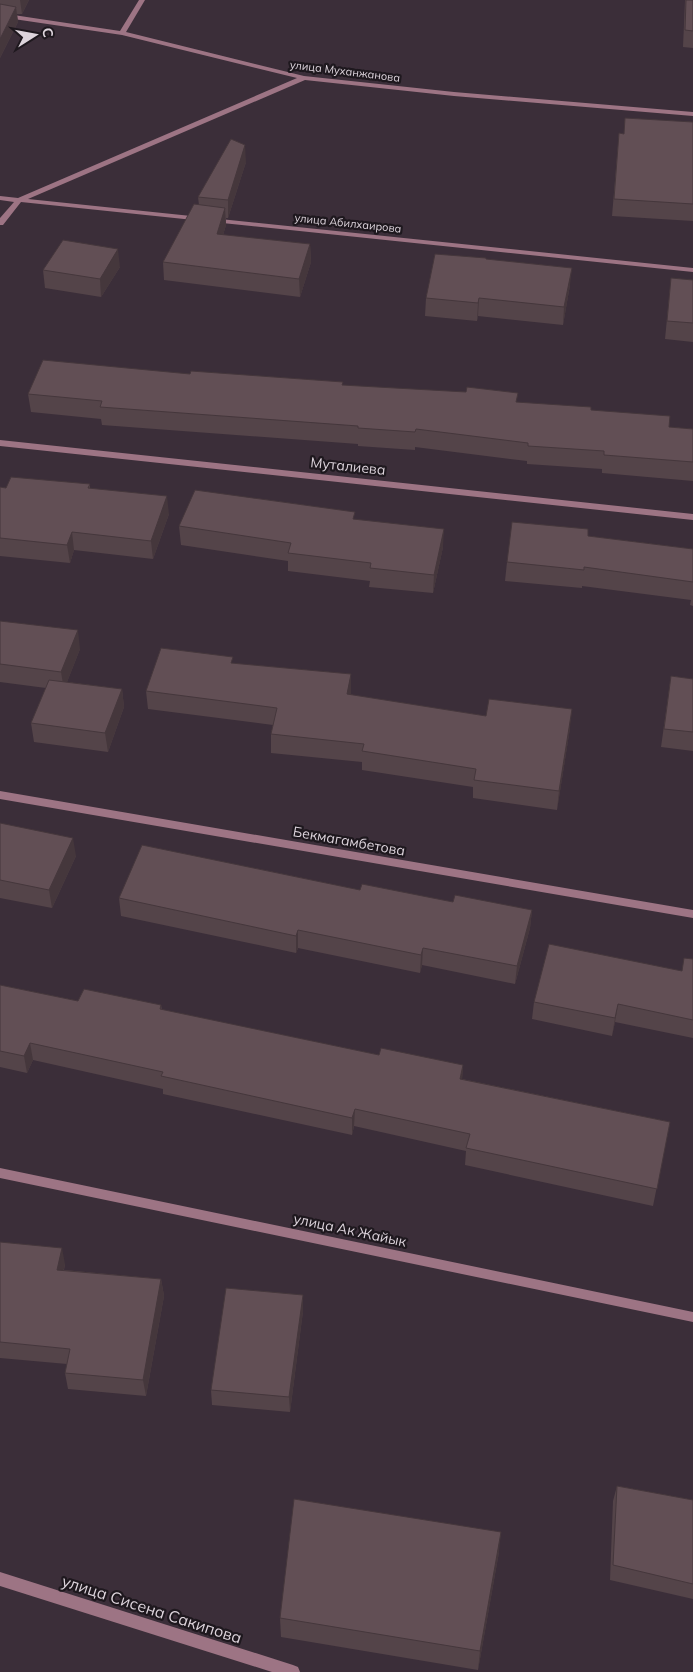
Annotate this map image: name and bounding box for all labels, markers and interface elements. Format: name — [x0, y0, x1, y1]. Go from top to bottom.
north arrow — [10, 10, 60, 60]
text: С — [38, 26, 58, 39]
street label: улица Муханжанова — [289, 57, 401, 85]
street label: улица Абилхаирова — [294, 210, 402, 236]
street label: Муталиева — [310, 453, 386, 479]
street label: Бекмагамбетова — [291, 822, 407, 860]
street label: улица Ак Жайык — [292, 1209, 408, 1251]
street label: улица Сисена Сакипова — [60, 1570, 244, 1648]

